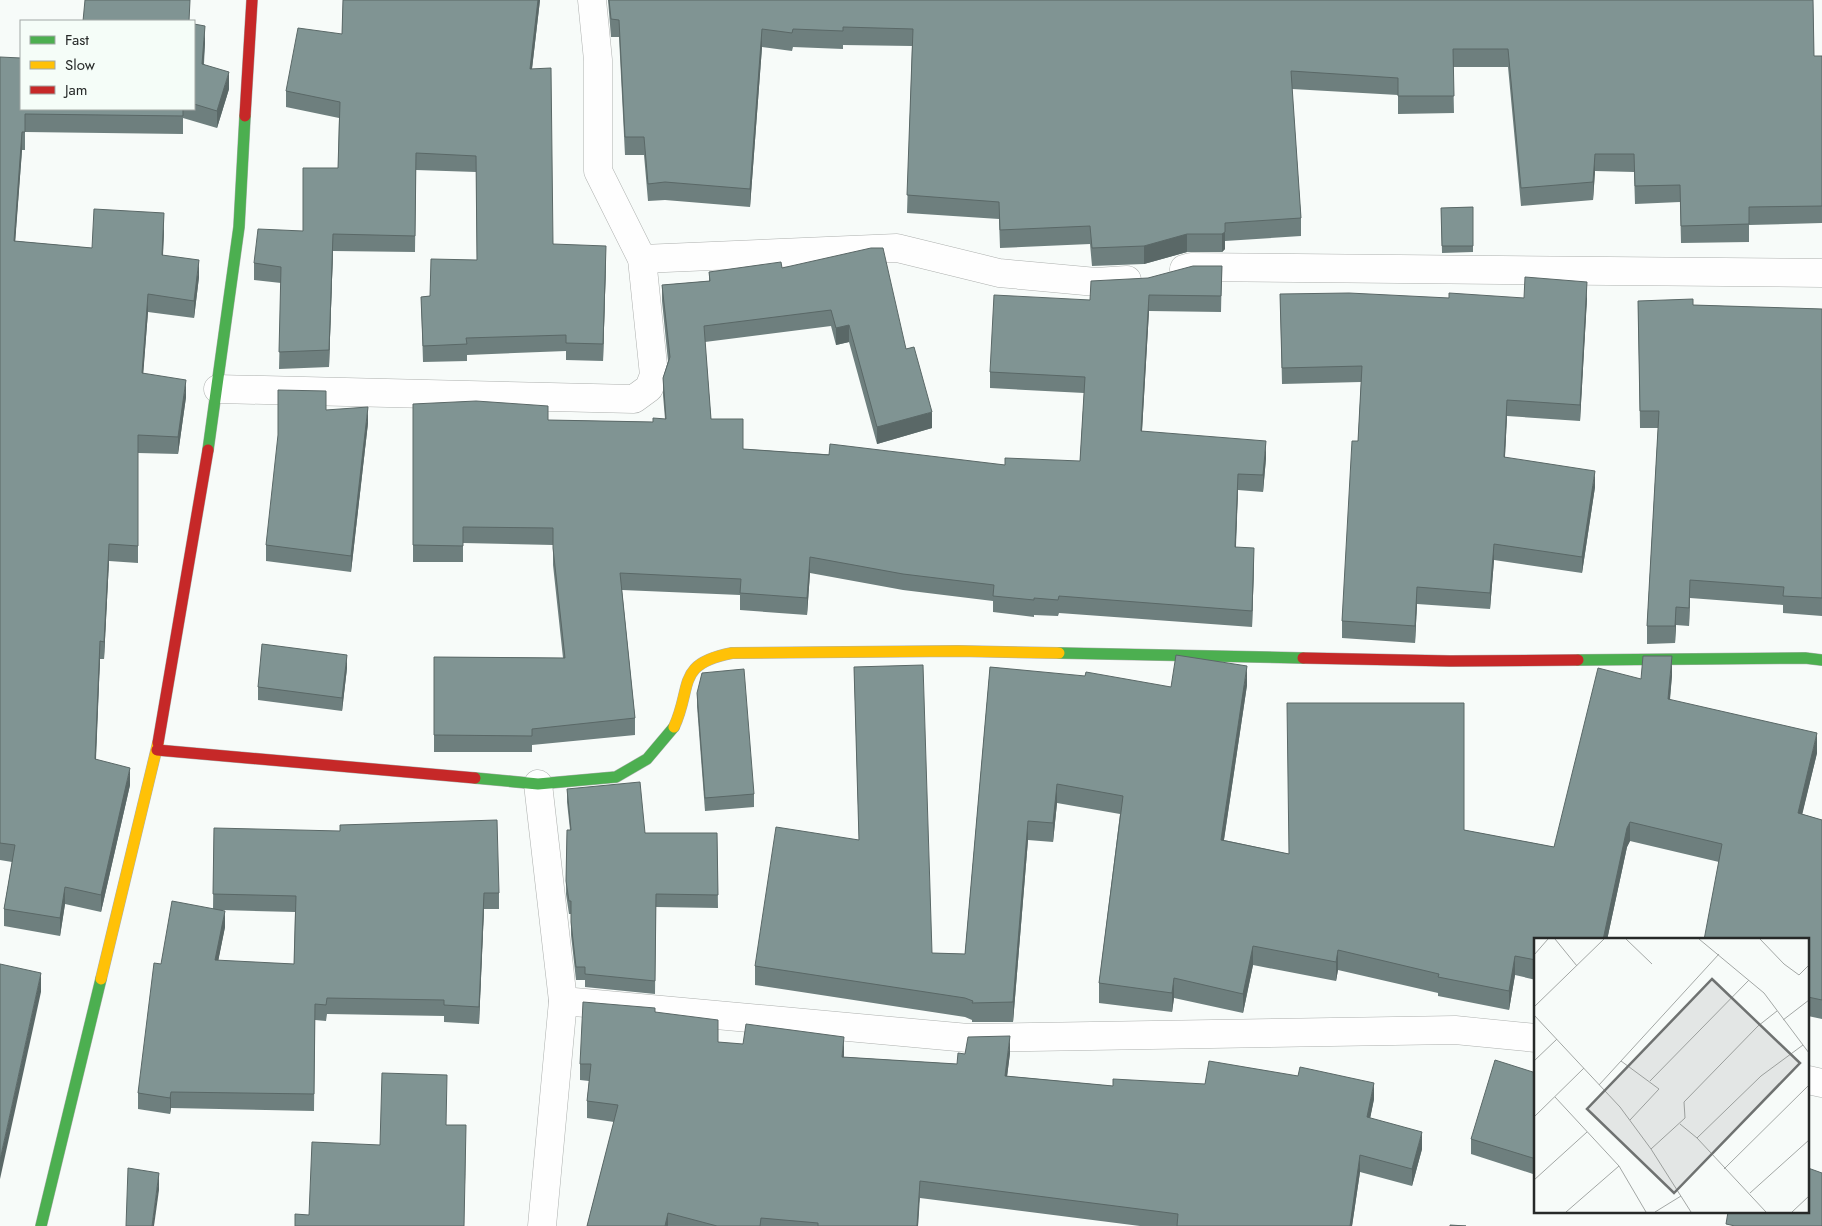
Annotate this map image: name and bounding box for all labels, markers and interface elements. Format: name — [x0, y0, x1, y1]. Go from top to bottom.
legend — [20, 20, 195, 110]
text: Fast — [65, 29, 89, 51]
text: Slow — [65, 54, 96, 76]
text: Jam — [63, 79, 88, 101]
inset map — [1534, 938, 1810, 1214]

